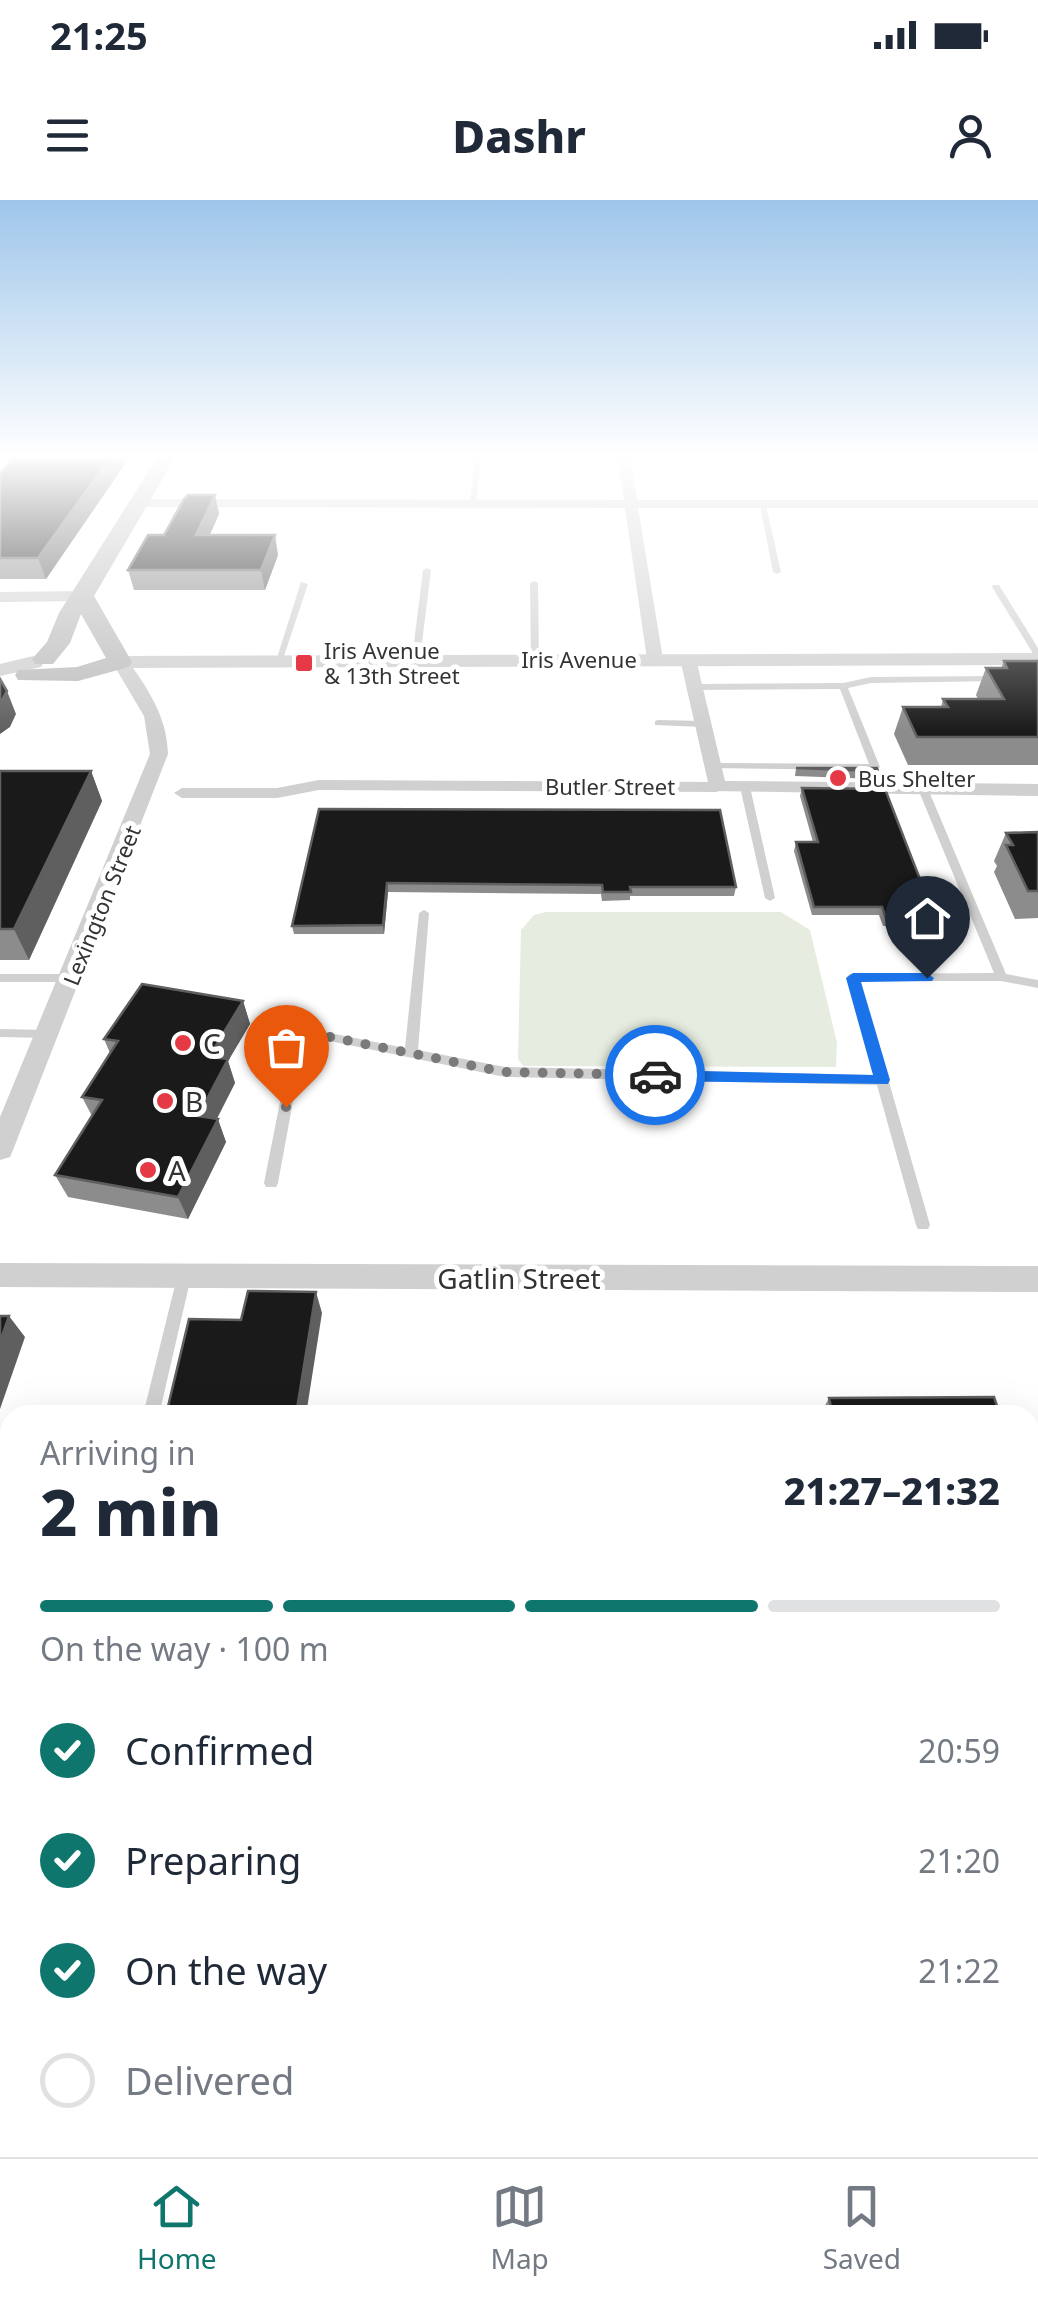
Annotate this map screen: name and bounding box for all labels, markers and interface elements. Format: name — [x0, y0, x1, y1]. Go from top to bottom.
text: 21:25 — [50, 9, 148, 61]
text: Dashr — [452, 105, 586, 166]
icon: menu — [40, 108, 95, 163]
icon: person — [943, 108, 998, 163]
place label: Iris Avenue & 13th Street — [324, 635, 460, 690]
street label: Iris Avenue — [521, 644, 637, 674]
marker: Iris Avenue & 13th Street — [293, 652, 315, 674]
place label: Bus Shelter — [858, 763, 975, 793]
marker: Bus Shelter — [827, 767, 849, 789]
street label: Butler Street — [545, 771, 675, 801]
street label: Lexington Street — [55, 821, 147, 989]
pin — [885, 876, 970, 979]
icon: home — [900, 891, 955, 946]
pin — [244, 1005, 329, 1108]
icon: bag — [259, 1020, 314, 1075]
place label: C — [203, 1024, 221, 1062]
courier — [605, 1025, 705, 1125]
marker: C — [172, 1032, 194, 1054]
icon: car — [628, 1048, 683, 1103]
place label: B — [185, 1082, 203, 1120]
marker: B — [154, 1090, 176, 1112]
place label: A — [168, 1151, 186, 1189]
marker: A — [137, 1159, 159, 1181]
street label: Gatlin Street — [437, 1259, 601, 1297]
text: Arriving in — [40, 1431, 195, 1474]
text: 21:27–21:32 — [784, 1464, 1000, 1516]
text: 2 min — [40, 1467, 222, 1555]
text: On the way · 100 m — [40, 1627, 329, 1670]
icon: check — [40, 1723, 95, 1778]
text: Confirmed — [125, 1724, 314, 1776]
text: 20:59 — [918, 1729, 1000, 1772]
icon: check — [40, 1833, 95, 1888]
text: Preparing — [125, 1834, 301, 1886]
text: 21:20 — [918, 1839, 1000, 1882]
icon: check — [40, 1943, 95, 1998]
text: On the way — [125, 1944, 327, 1996]
text: 21:22 — [918, 1949, 1000, 1992]
text: Delivered — [125, 2054, 294, 2106]
tab: Home — [137, 2179, 217, 2277]
tab: Map — [491, 2179, 549, 2277]
tab: Saved — [823, 2179, 901, 2277]

